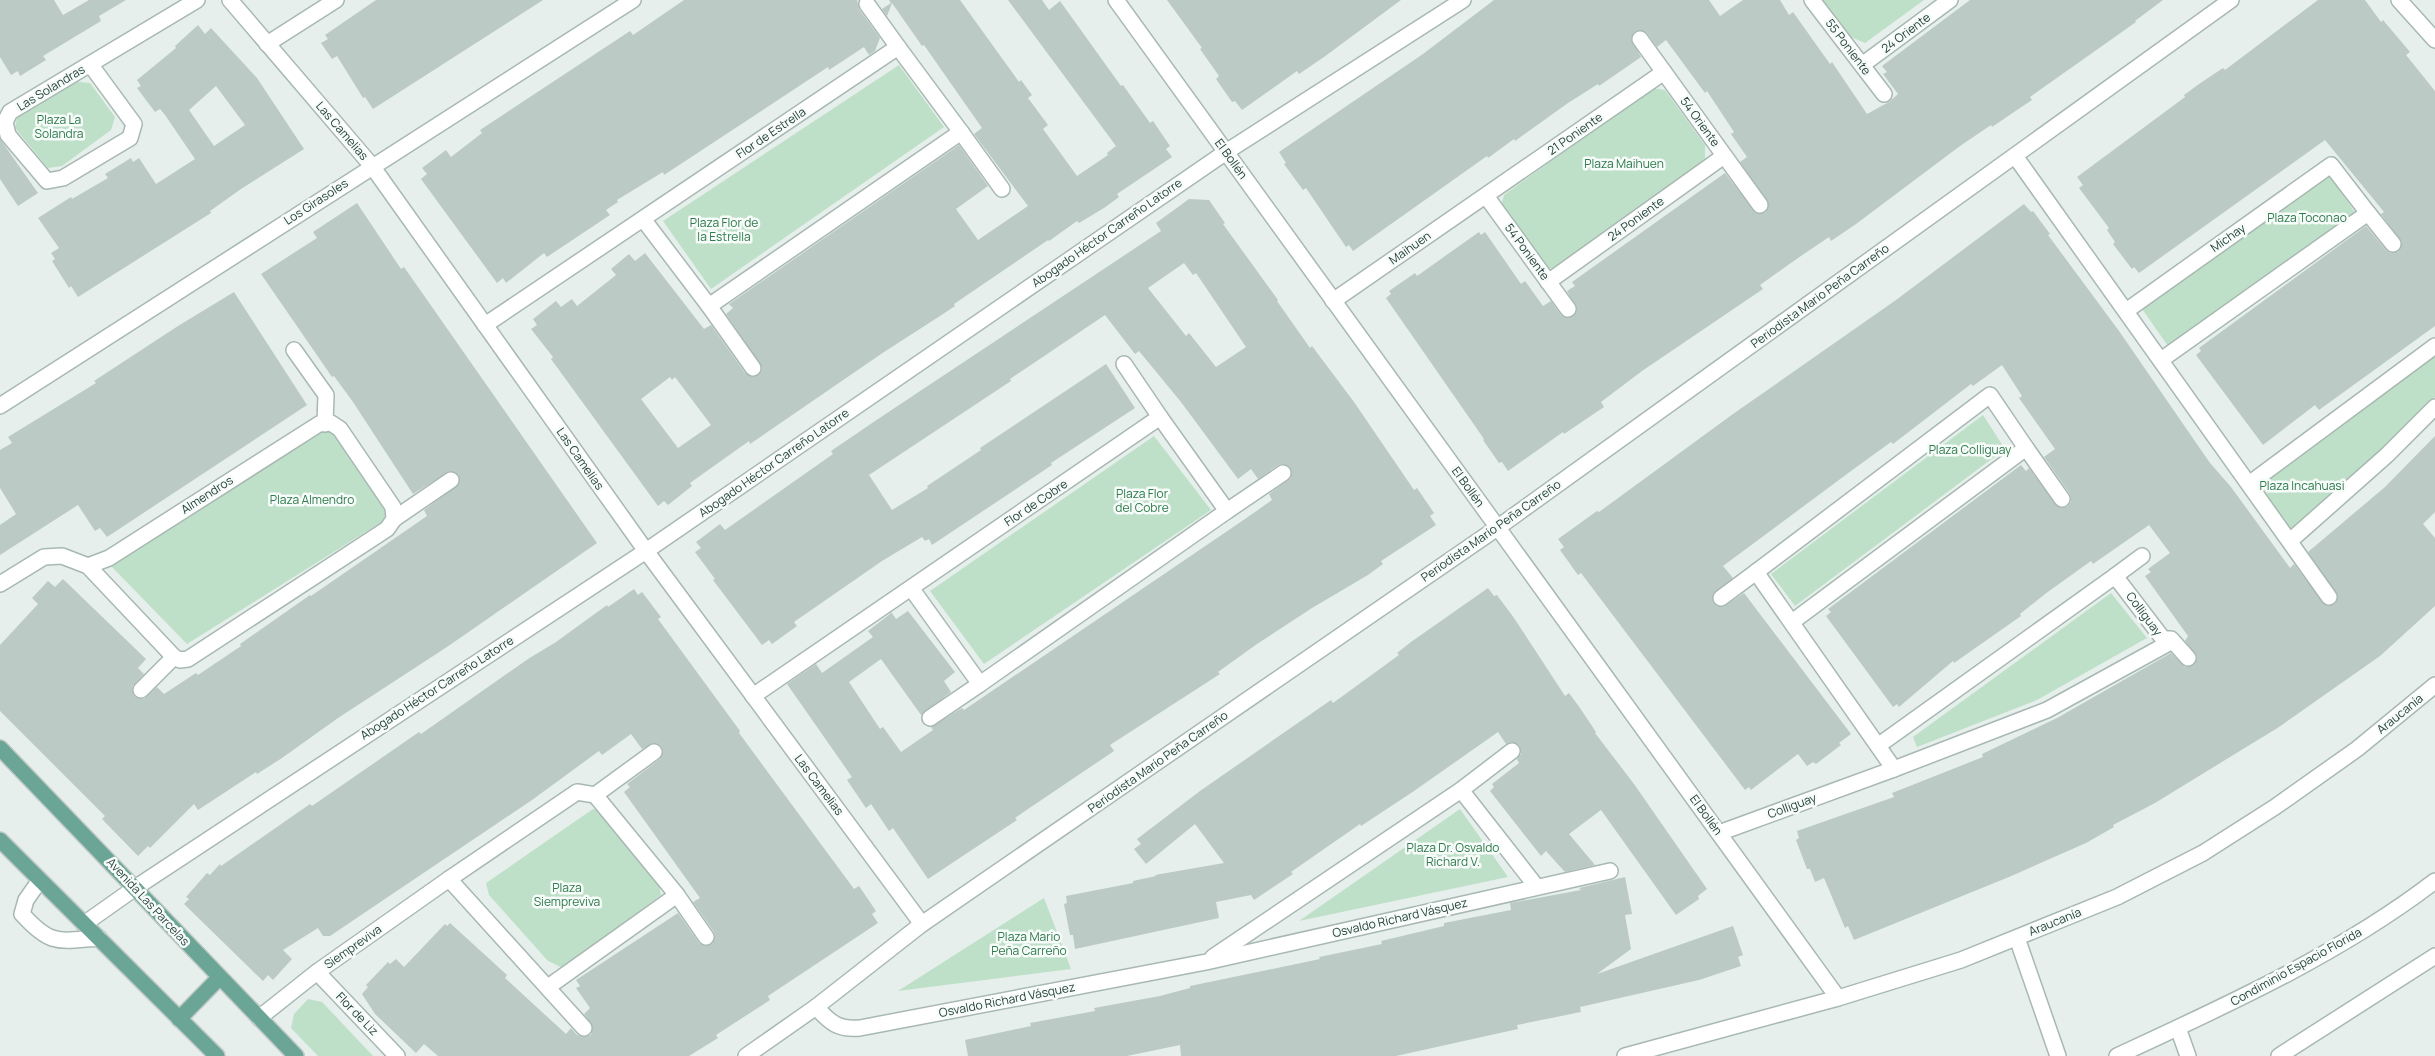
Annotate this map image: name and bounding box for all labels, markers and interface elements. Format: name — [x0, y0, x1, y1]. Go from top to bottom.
street label: 24 Oriente — [1878, 9, 1934, 57]
street label: 55 Poniente — [1822, 15, 1875, 78]
street label: Las Solandras — [13, 61, 88, 115]
street label: 54 Oriente — [1677, 93, 1724, 150]
street label: Las Camelias — [312, 98, 373, 164]
street label: Flor de Estrella — [733, 103, 809, 162]
street label: 21 Poniente — [1544, 108, 1606, 159]
park label: Plaza La Solandra — [35, 111, 83, 142]
street label: El Bollén — [1211, 135, 1252, 182]
park label: Plaza Maihuen — [1584, 155, 1664, 172]
street label: Los Girasoles — [280, 174, 351, 229]
street label: Abogado Héctor Carreño Latorre — [1028, 174, 1185, 291]
street label: 24 Poniente — [1604, 192, 1667, 245]
park label: Plaza Toconao — [2267, 209, 2347, 226]
park label: Plaza Flor de la Estrella — [690, 214, 758, 245]
street label: Michay — [2207, 219, 2249, 256]
street label: 54 Poniente — [1501, 220, 1554, 283]
street label: Maihuen — [1385, 227, 1434, 268]
street label: Periodista Mario Peña Carreño — [1747, 240, 1892, 352]
street label: Abogado Héctor Carreño Latorre — [695, 404, 852, 521]
street label: Las Camelias — [553, 424, 608, 493]
park label: Plaza Colliguay — [1929, 441, 2012, 458]
street label: El Bollén — [1448, 463, 1489, 510]
street label: Almendros — [177, 471, 236, 518]
street label: Flor de Cobre — [1001, 475, 1071, 530]
street label: Periodista Mario Peña Carreño — [1417, 476, 1564, 586]
park label: Plaza Incahuasi — [2260, 477, 2344, 494]
park label: Plaza Flor del Cobre — [1115, 485, 1169, 516]
park label: Plaza Almendro — [270, 491, 354, 508]
street label: Colliguay — [2122, 588, 2167, 640]
street label: Abogado Héctor Carreño Latorre — [357, 631, 517, 744]
street label: Araucanía — [2373, 690, 2427, 738]
street label: Periodista Mario Peña Carreño — [1084, 707, 1231, 817]
street label: Las Camelias — [791, 751, 848, 819]
street label: Colliguay — [1765, 789, 1819, 822]
street label: El Bollén — [1686, 791, 1727, 838]
park label: Plaza Dr. Osvaldo Richard V. — [1407, 839, 1499, 870]
street label: Avenida Las Parcelas — [103, 854, 194, 949]
park label: Plaza Siempreviva — [534, 879, 600, 910]
street label: Osvaldo Richard Vásquez — [1331, 894, 1469, 941]
street label: Araucanía — [2026, 903, 2084, 940]
street label: Siempreviva — [321, 921, 385, 973]
street label: Condiminio Espacio Florida — [2227, 923, 2364, 1010]
park label: Plaza Mario Peña Carreño — [991, 928, 1067, 959]
street label: Osvaldo Richard Vásquez — [937, 978, 1076, 1021]
street label: Flor de Liz — [332, 988, 382, 1039]

